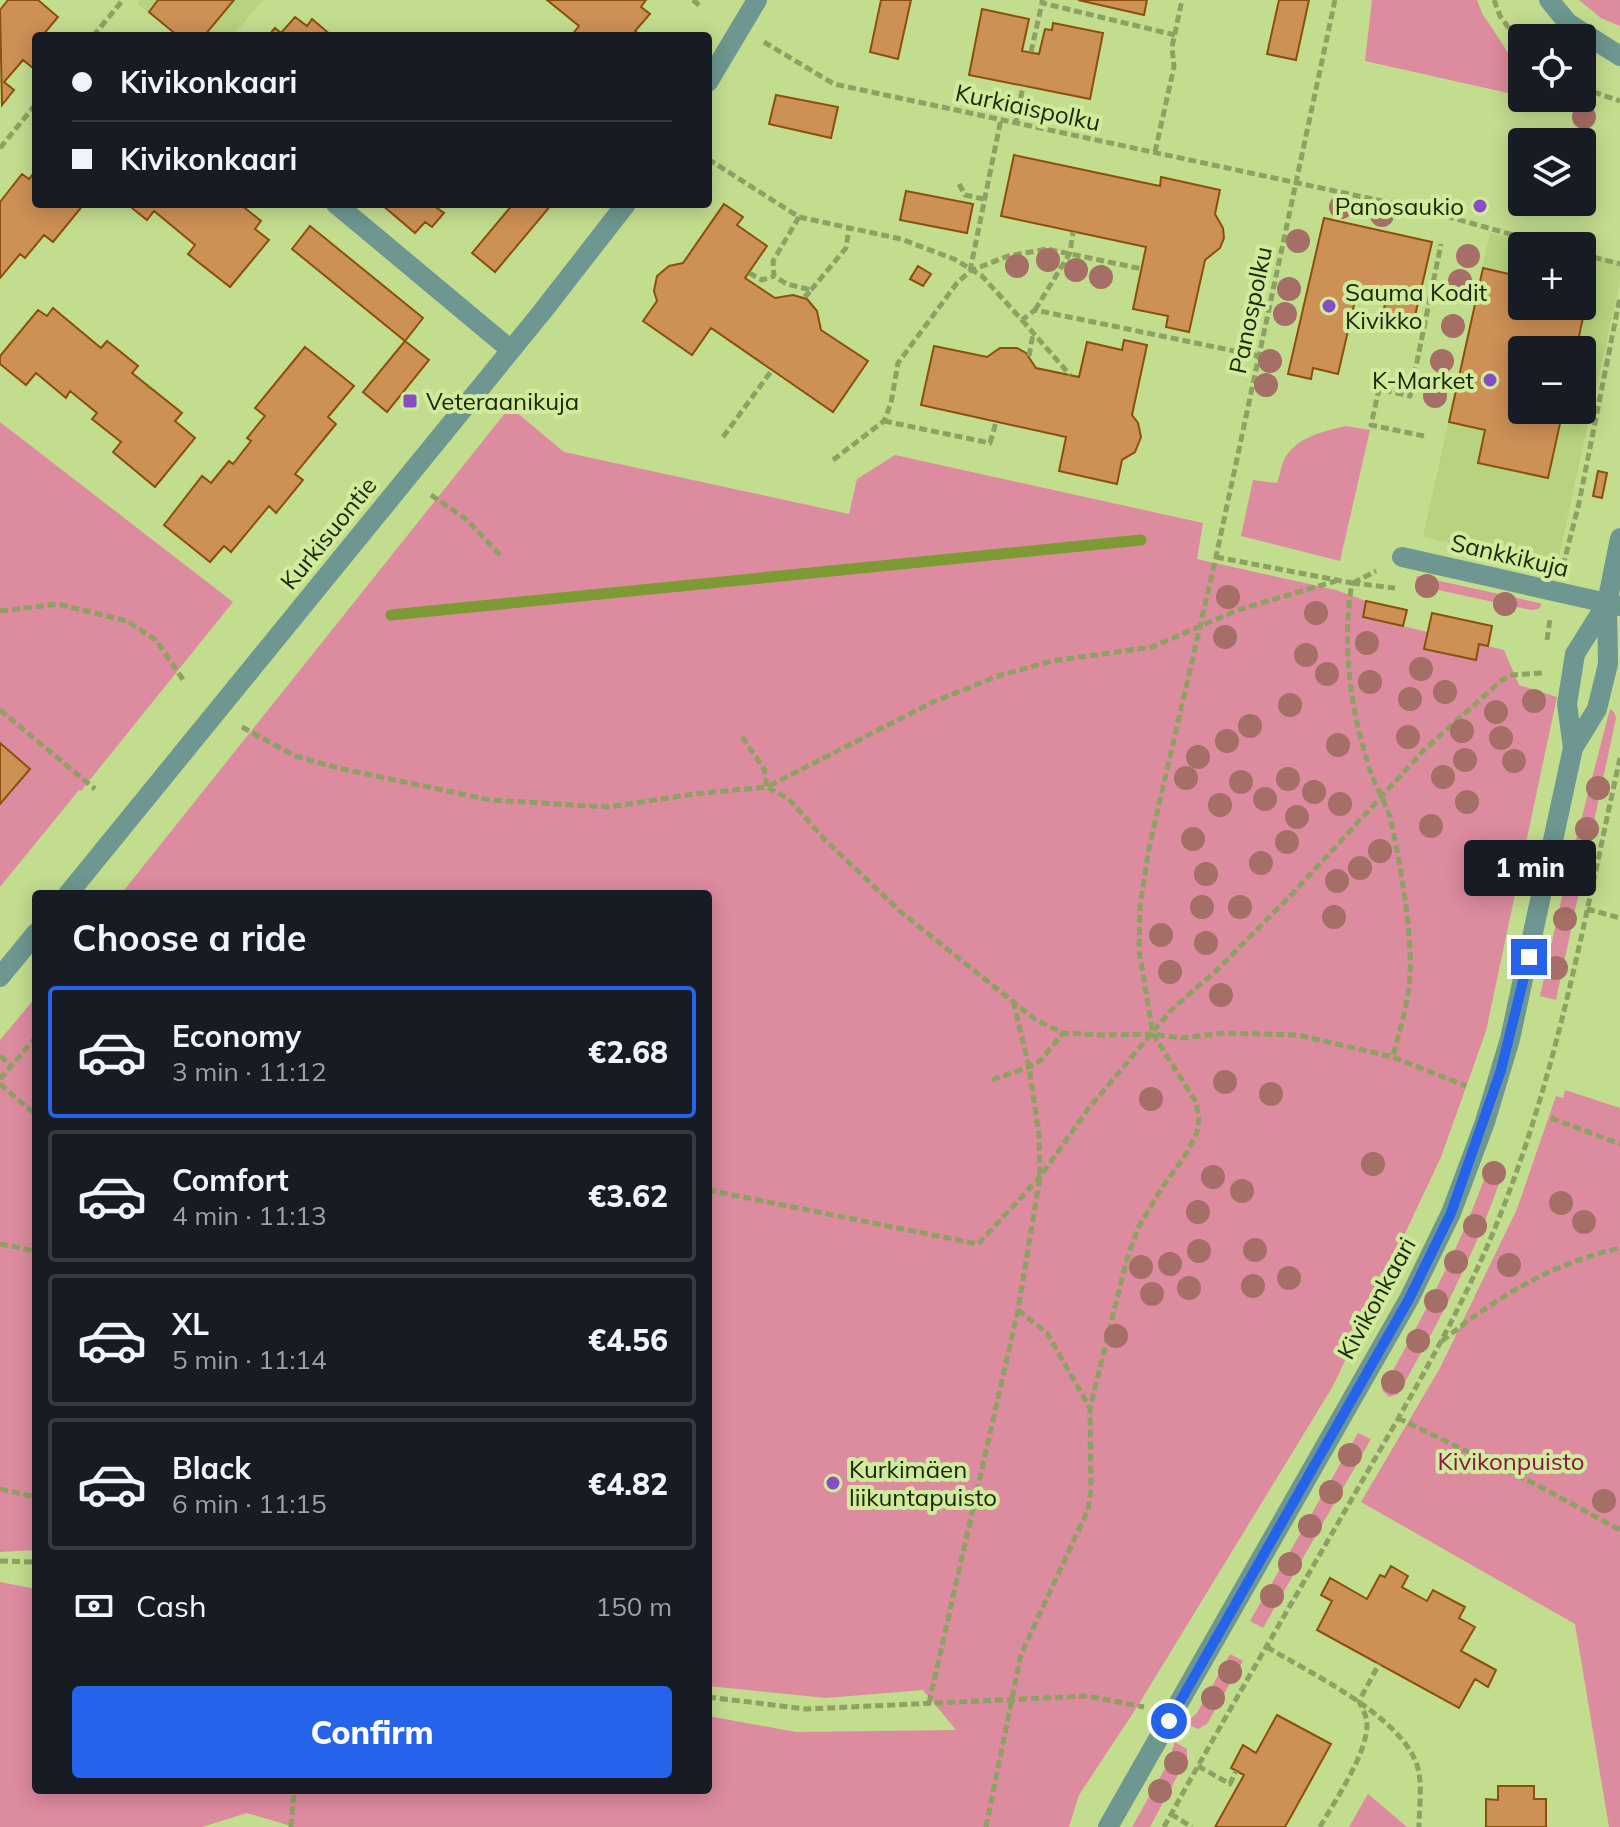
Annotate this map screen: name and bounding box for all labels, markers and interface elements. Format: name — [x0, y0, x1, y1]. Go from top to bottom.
map controls — [1508, 24, 1596, 424]
button: locate — [1508, 24, 1596, 112]
text: Kivikonkaari — [120, 63, 297, 101]
street label: Kurkiaispolku — [953, 77, 1103, 137]
button: layers — [1508, 128, 1596, 216]
text: Kivikonkaari — [120, 140, 297, 178]
place label: Panosaukio — [1335, 191, 1464, 221]
marker: Panosaukio — [1471, 197, 1489, 215]
button: + — [1508, 232, 1596, 320]
street label: Panospolku — [1222, 244, 1278, 376]
place label: Sauma Kodit Kivikko — [1345, 277, 1487, 335]
marker: Sauma Kodit Kivikko — [1320, 297, 1338, 315]
button: − — [1508, 336, 1596, 424]
place label: K-Market — [1372, 365, 1474, 395]
marker: K-Market — [1481, 371, 1499, 389]
place label: Veteraanikuja — [426, 386, 579, 416]
marker: Veteraanikuja — [401, 392, 419, 410]
street label: Kurkisuontie — [273, 471, 383, 595]
street label: Sankkikuja — [1448, 527, 1572, 583]
callout: 1 min — [1463, 841, 1595, 897]
text: 1 min — [1495, 851, 1565, 884]
text: Choose a ride — [72, 915, 306, 960]
route end — [1511, 939, 1547, 975]
icon: car — [76, 1016, 148, 1088]
text: Economy — [172, 1017, 301, 1055]
text: €2.68 — [588, 1033, 668, 1071]
text: 3 min · 11:12 — [172, 1055, 327, 1088]
icon: car — [76, 1160, 148, 1232]
text: Comfort — [172, 1161, 289, 1199]
text: €3.62 — [588, 1177, 668, 1215]
text: 4 min · 11:13 — [172, 1199, 327, 1232]
street label: Kivikonkaari — [1330, 1232, 1422, 1364]
icon: car — [76, 1304, 148, 1376]
text: XL — [172, 1305, 209, 1343]
text: €4.56 — [588, 1321, 668, 1359]
text: 5 min · 11:14 — [172, 1343, 327, 1376]
park label: Kivikonpuisto — [1438, 1446, 1584, 1476]
icon: car — [76, 1448, 148, 1520]
text: Black — [172, 1449, 251, 1487]
place label: Kurkimäen liikuntapuisto — [849, 1454, 997, 1512]
text: €4.82 — [588, 1465, 668, 1503]
marker: Kurkimäen liikuntapuisto — [824, 1474, 842, 1492]
text: 6 min · 11:15 — [172, 1487, 327, 1520]
icon: cash — [72, 1584, 116, 1628]
text: Cash — [136, 1587, 207, 1625]
text: 150 m — [596, 1590, 672, 1623]
button: Confirm — [72, 1686, 672, 1778]
route start — [1151, 1703, 1187, 1739]

